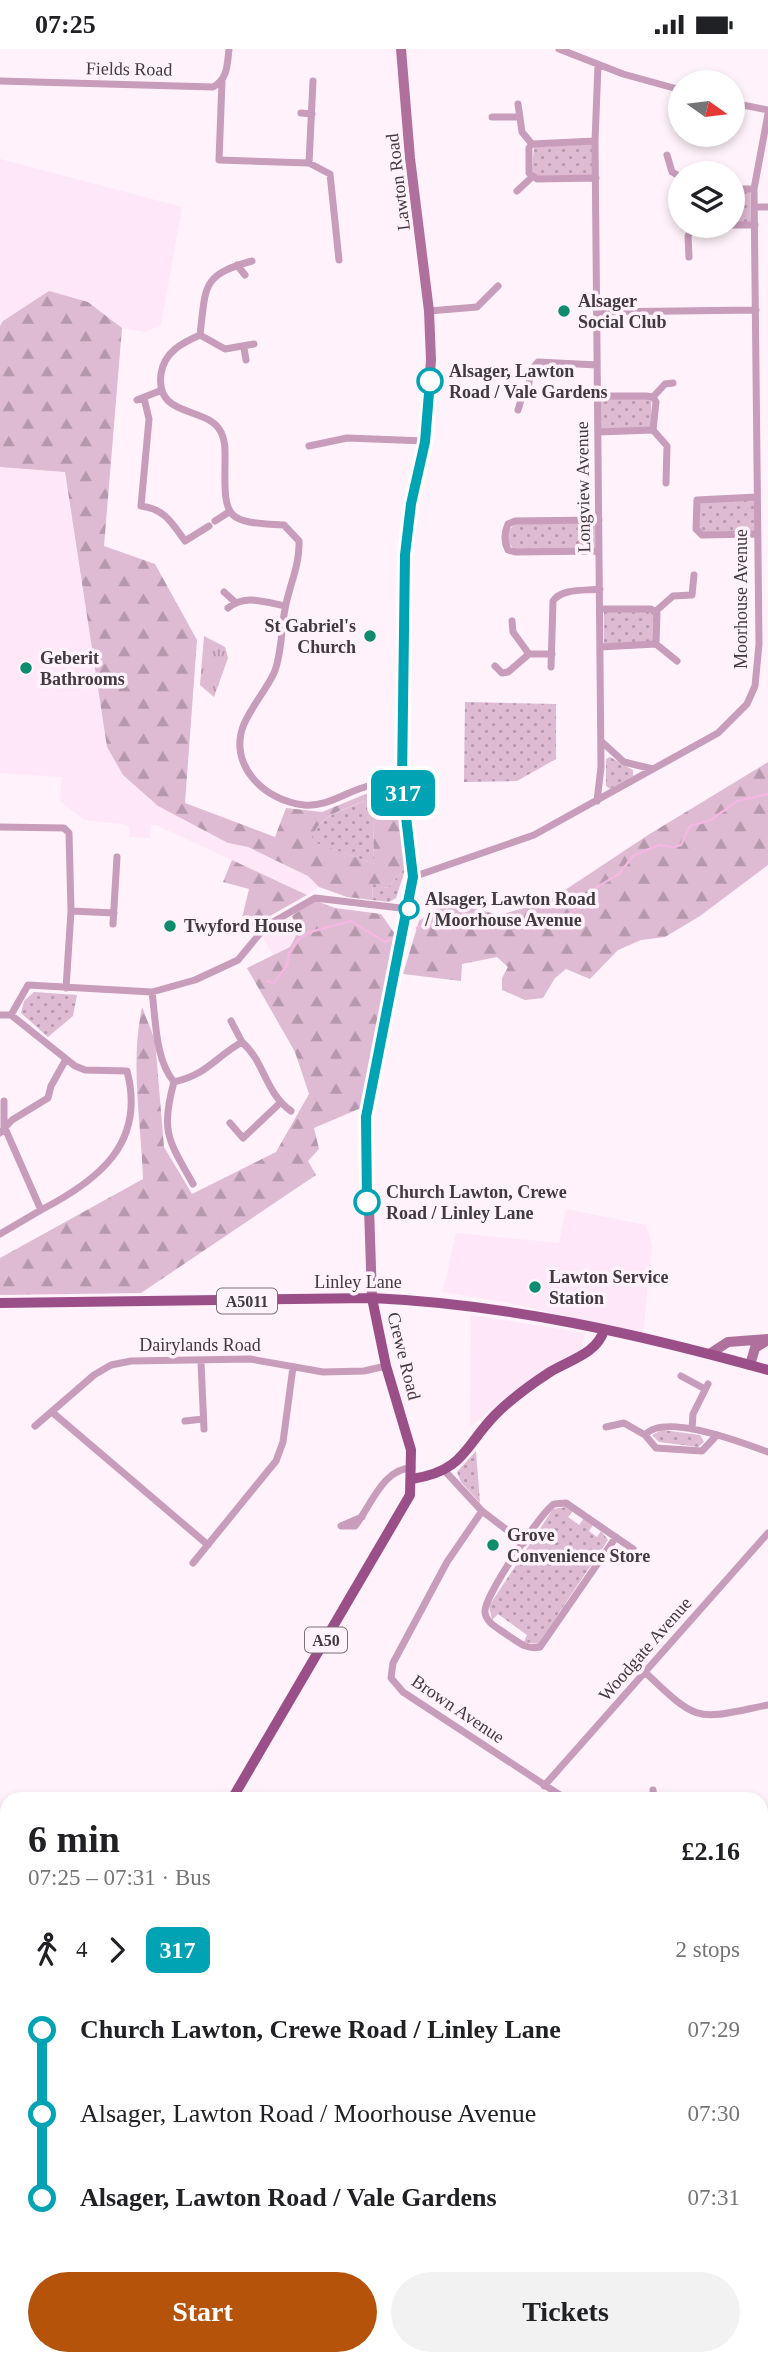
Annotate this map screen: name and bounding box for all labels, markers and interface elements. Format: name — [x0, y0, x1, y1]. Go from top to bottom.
text: 07:25 — [35, 10, 96, 39]
street label: Fields Road — [86, 58, 172, 80]
north arrow — [668, 70, 746, 147]
map controls — [668, 70, 745, 238]
street label: Lawton Road — [382, 132, 414, 232]
button: layers — [668, 161, 745, 238]
place label: Alsager Social Club — [578, 291, 667, 332]
marker: Alsager Social Club — [556, 303, 572, 319]
place label: Alsager, Lawton Road / Vale Gardens — [449, 361, 608, 402]
marker: Alsager, Lawton Road / Vale Gardens — [417, 368, 443, 394]
street label: Longview Avenue — [572, 421, 594, 553]
street label: Moorhouse Avenue — [731, 529, 751, 669]
place label: St Gabriel's Church — [264, 616, 356, 657]
marker: St Gabriel's Church — [362, 628, 378, 644]
place label: Geberit Bathrooms — [40, 648, 125, 689]
marker: Geberit Bathrooms — [18, 660, 34, 676]
line badge: 317 — [363, 770, 443, 816]
text: 317 — [385, 780, 421, 806]
place label: Alsager, Lawton Road / Moorhouse Avenue — [424, 889, 596, 930]
marker: Alsager, Lawton Road / Moorhouse Avenue — [399, 899, 419, 919]
place label: Twyford House — [184, 916, 302, 936]
marker: Twyford House — [162, 918, 178, 934]
place label: Church Lawton, Crewe Road / Linley Lane — [386, 1182, 567, 1223]
marker: Church Lawton, Crewe Road / Linley Lane — [354, 1189, 380, 1215]
place label: Lawton Service Station — [549, 1267, 668, 1308]
street label: Linley Lane — [314, 1272, 402, 1292]
marker: Lawton Service Station — [527, 1279, 543, 1295]
road number: A5011 — [217, 1289, 277, 1313]
street label: Crewe Road — [383, 1310, 425, 1402]
street label: Dairylands Road — [139, 1335, 261, 1355]
place label: Grove Convenience Store — [507, 1525, 650, 1566]
marker: Grove Convenience Store — [485, 1537, 501, 1553]
street label: Woodgate Avenue — [595, 1593, 695, 1705]
road number: A50 — [305, 1627, 347, 1653]
street label: Brown Avenue — [408, 1671, 508, 1747]
text: 6 min — [28, 1818, 120, 1860]
text: £2.16 — [682, 1837, 740, 1866]
text: 07:25 – 07:31 · Bus — [28, 1865, 211, 1890]
icon: walk — [28, 1931, 66, 1969]
icon: forward — [98, 1931, 136, 1969]
text: 4 — [76, 1937, 88, 1962]
text: 317 — [160, 1937, 196, 1963]
text: 2 stops — [675, 1937, 740, 1962]
text: Church Lawton, Crewe Road / Linley Lane — [80, 2015, 561, 2044]
text: 07:29 — [688, 2017, 740, 2042]
text: Alsager, Lawton Road / Moorhouse Avenue — [80, 2099, 536, 2128]
text: 07:30 — [688, 2101, 740, 2126]
text: Alsager, Lawton Road / Vale Gardens — [80, 2183, 497, 2212]
text: 07:31 — [688, 2185, 740, 2210]
button: Start — [28, 2272, 377, 2352]
button: Tickets — [391, 2272, 740, 2352]

